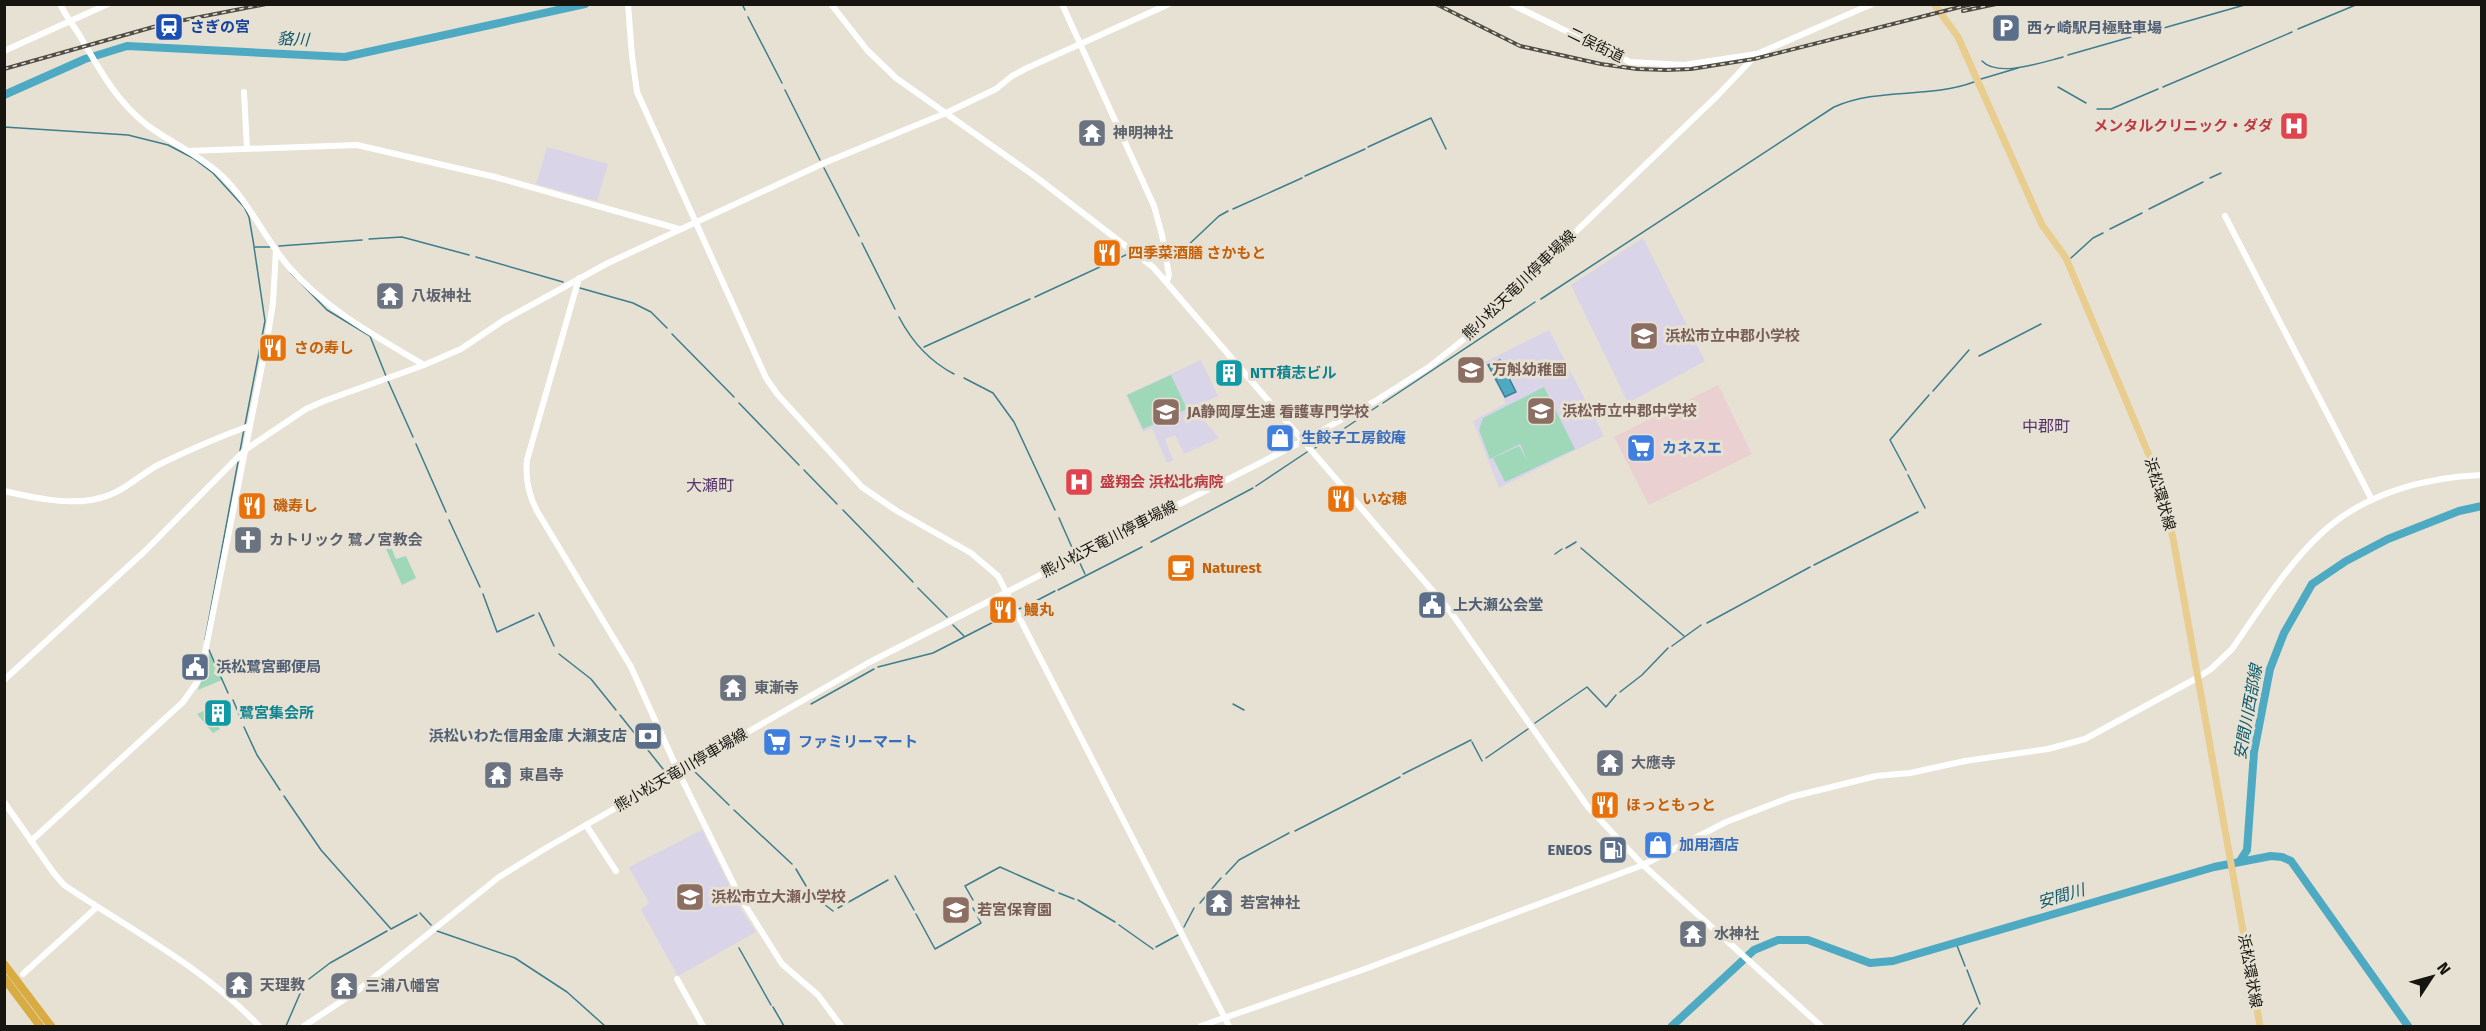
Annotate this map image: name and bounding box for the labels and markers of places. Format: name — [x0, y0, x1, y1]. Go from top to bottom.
station icon: さぎの宮 — [153, 11, 185, 43]
parking icon: 西ヶ崎駅月極駐車場 — [1990, 12, 2022, 44]
place label: さぎの宮 — [190, 18, 250, 36]
place label: 西ヶ崎駅月極駐車場 — [2027, 19, 2162, 37]
hospital icon: メンタルクリニック・ダダ — [2278, 110, 2310, 142]
temple icon: 神明神社 — [1076, 117, 1108, 149]
place label: メンタルクリニック・ダダ — [2093, 117, 2273, 135]
place label: 神明神社 — [1112, 124, 1173, 142]
restaurant icon: 四季菜酒膳 さかもと — [1091, 237, 1123, 269]
place label: 四季菜酒膳 さかもと — [1128, 244, 1266, 262]
temple icon: 八坂神社 — [374, 280, 406, 312]
place label: 八坂神社 — [411, 287, 471, 305]
school or university icon: 浜松市立中郡小学校 — [1628, 320, 1660, 352]
place label: 浜松市立中郡小学校 — [1665, 327, 1800, 345]
restaurant icon: さの寿し — [257, 332, 289, 364]
place label: さの寿し — [294, 339, 354, 357]
school or university icon: 万斛幼稚園 — [1455, 354, 1487, 386]
building icon: NTT積志ビル — [1213, 357, 1245, 389]
place label: 万斛幼稚園 — [1492, 361, 1567, 379]
place label: NTT積志ビル — [1250, 364, 1336, 382]
school or university icon: 浜松市立中郡中学校 — [1525, 395, 1557, 427]
school or university icon: JA静岡厚生連 看護専門学校 — [1150, 396, 1182, 428]
place label: 浜松市立中郡中学校 — [1562, 402, 1697, 420]
place label: JA静岡厚生連 看護専門学校 — [1186, 403, 1369, 421]
shop icon: 生餃子工房餃庵 — [1264, 422, 1296, 454]
place label: 生餃子工房餃庵 — [1301, 429, 1406, 447]
supermarket icon: カネスエ — [1625, 432, 1657, 464]
place label: カネスエ — [1662, 439, 1722, 457]
hospital icon: 盛翔会 浜松北病院 — [1063, 466, 1095, 498]
place label: 盛翔会 浜松北病院 — [1100, 473, 1224, 491]
restaurant icon: いな穂 — [1325, 483, 1357, 515]
restaurant icon: 磯寿し — [236, 490, 268, 522]
place label: いな穂 — [1362, 490, 1407, 508]
place label: 磯寿し — [273, 497, 318, 515]
church icon: カトリック 鷺ノ宮教会 — [232, 524, 264, 556]
place label: カトリック 鷺ノ宮教会 — [269, 531, 423, 549]
cafe icon: Naturest — [1165, 552, 1197, 584]
place label: Naturest — [1202, 559, 1262, 577]
public building icon: 上大瀬公会堂 — [1416, 589, 1448, 621]
restaurant icon: 鰻丸 — [987, 594, 1019, 626]
place label: 上大瀬公会堂 — [1453, 596, 1543, 614]
place label: 鰻丸 — [1024, 601, 1054, 619]
public building icon: 浜松鷺宮郵便局 — [179, 651, 211, 683]
place label: 浜松鷺宮郵便局 — [216, 658, 321, 676]
temple icon: 東漸寺 — [717, 672, 749, 704]
place label: 東漸寺 — [754, 679, 799, 697]
building icon: 鷺宮集会所 — [202, 697, 234, 729]
place label: 鷺宮集会所 — [239, 704, 314, 722]
bank icon: 浜松いわた信用金庫 大瀬支店 — [632, 720, 664, 752]
supermarket icon: ファミリーマート — [761, 726, 793, 758]
place label: 浜松いわた信用金庫 大瀬支店 — [428, 727, 627, 745]
place label: ファミリーマート — [798, 733, 918, 751]
temple icon: 大應寺 — [1594, 747, 1626, 779]
place label: 大應寺 — [1631, 754, 1676, 772]
temple icon: 東昌寺 — [482, 759, 514, 791]
place label: 東昌寺 — [519, 766, 564, 784]
restaurant icon: ほっともっと — [1589, 789, 1621, 821]
place label: ほっともっと — [1626, 796, 1716, 814]
shop icon: 加用酒店 — [1642, 829, 1674, 861]
fuel station icon: ENEOS — [1597, 834, 1629, 866]
place label: 加用酒店 — [1679, 836, 1739, 854]
place label: ENEOS — [1548, 841, 1592, 859]
school or university icon: 浜松市立大瀬小学校 — [674, 881, 706, 913]
temple icon: 若宮神社 — [1203, 887, 1235, 919]
place label: 浜松市立大瀬小学校 — [711, 888, 846, 906]
school or university icon: 若宮保育園 — [940, 894, 972, 926]
place label: 若宮神社 — [1240, 894, 1300, 912]
place label: 若宮保育園 — [977, 901, 1052, 919]
temple icon: 水神社 — [1677, 918, 1709, 950]
place label: 水神社 — [1714, 925, 1759, 943]
temple icon: 天理教 — [223, 969, 255, 1001]
temple icon: 三浦八幡宮 — [328, 970, 360, 1002]
place label: 天理教 — [260, 976, 305, 994]
place label: 三浦八幡宮 — [365, 977, 440, 995]

